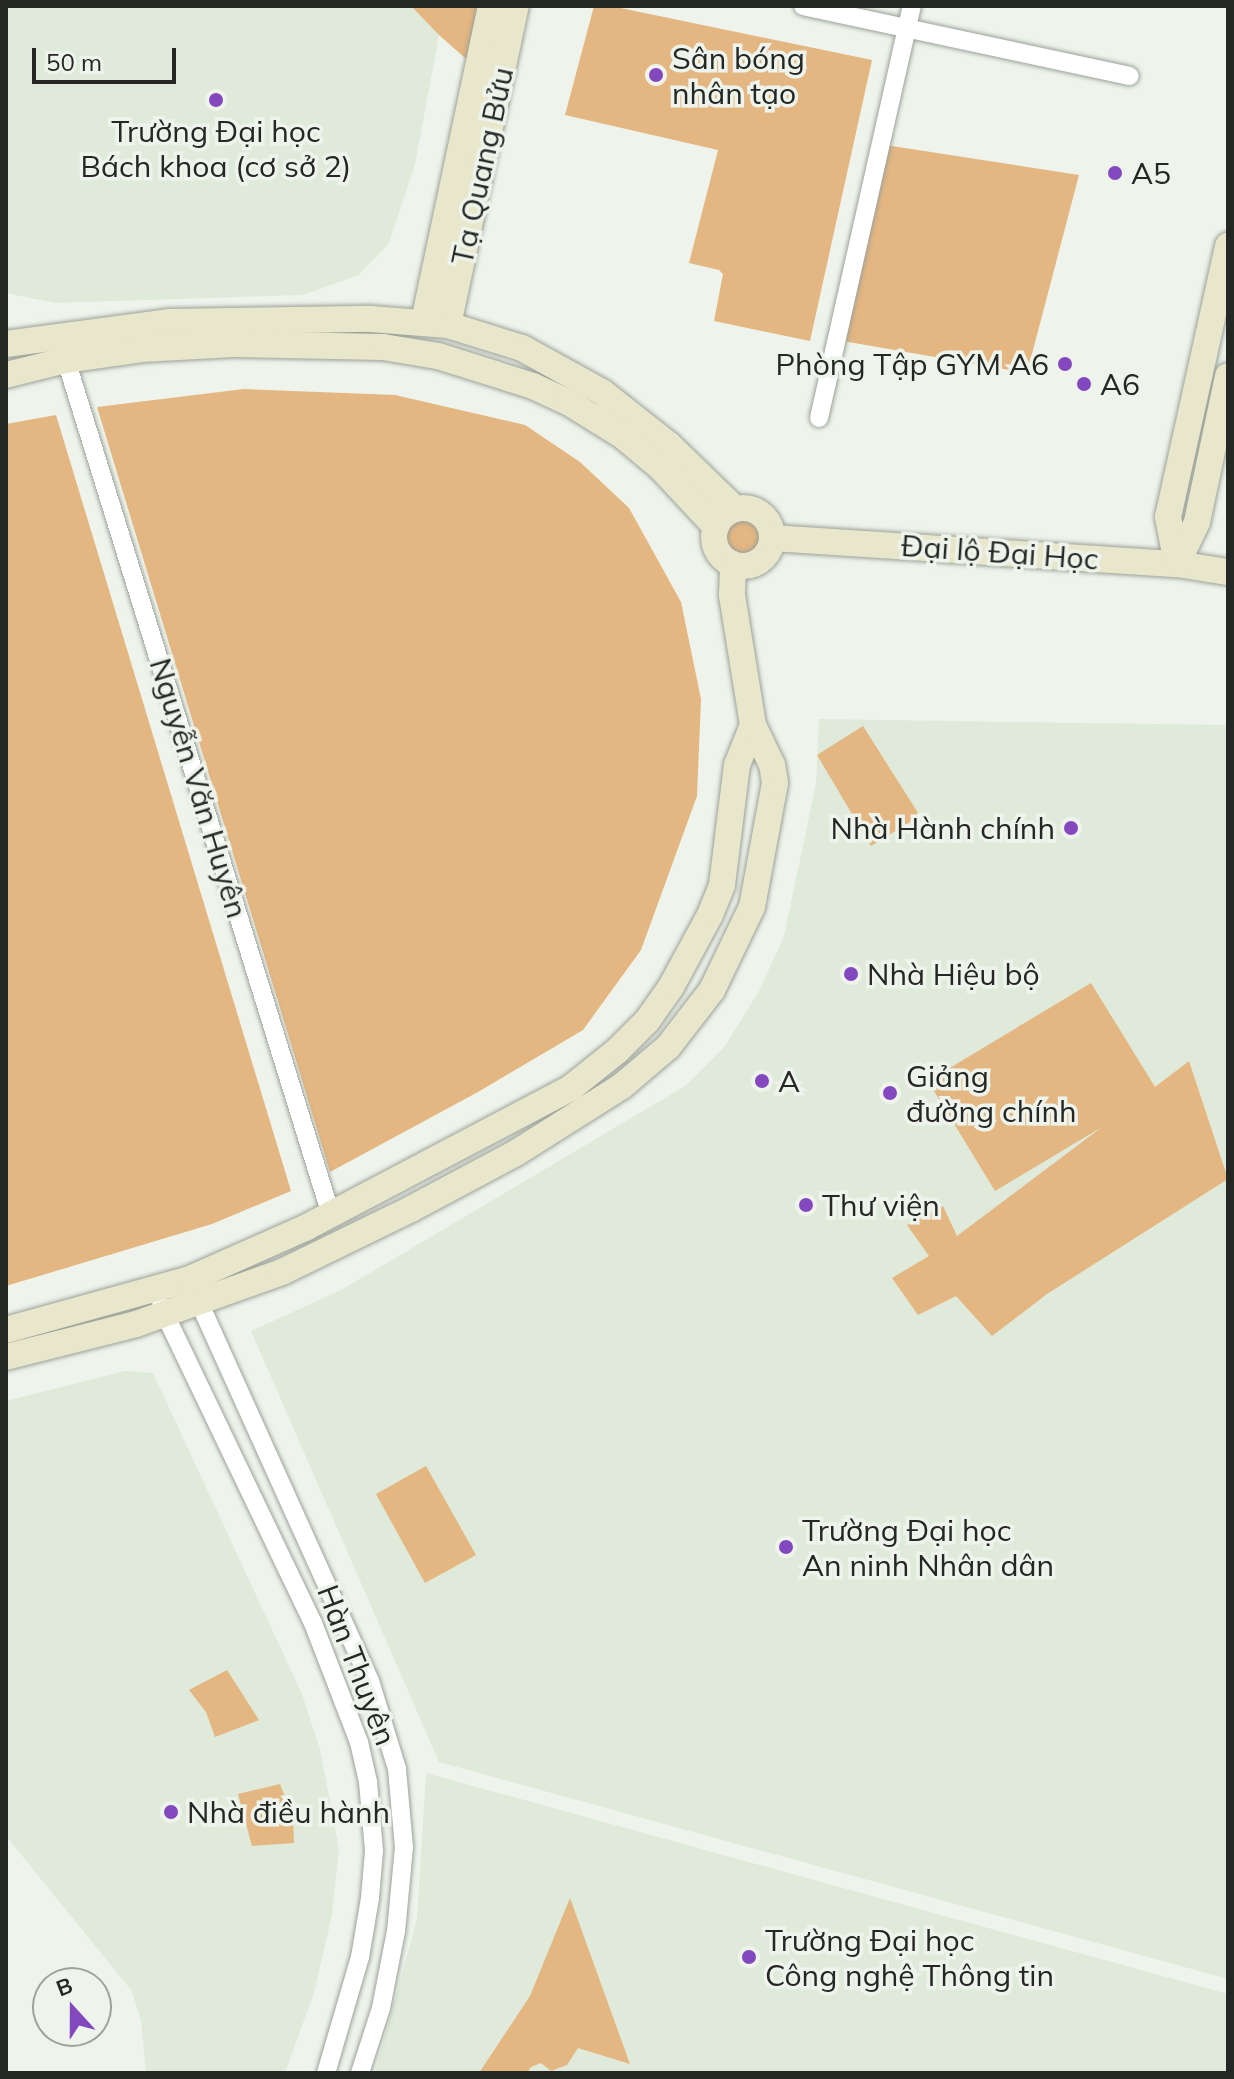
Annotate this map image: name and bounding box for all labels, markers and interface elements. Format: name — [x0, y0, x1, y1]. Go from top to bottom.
scale bar — [36, 32, 180, 82]
place label: Sân bóng nhân tạo — [672, 40, 805, 110]
text: 50 m — [46, 47, 102, 77]
street label: Tạ Quang Bửu — [444, 64, 520, 268]
marker: Sân bóng nhân tạo — [647, 66, 665, 84]
marker: Trường Đại học Bách khoa (cơ sở 2) — [207, 91, 225, 109]
place label: Trường Đại học Bách khoa (cơ sở 2) — [81, 113, 351, 184]
place label: A5 — [1131, 155, 1171, 191]
marker: A5 — [1106, 164, 1124, 182]
place label: Phòng Tập GYM A6 — [776, 346, 1049, 382]
marker: Phòng Tập GYM A6 — [1056, 355, 1074, 373]
place label: A6 — [1100, 366, 1140, 402]
marker: A6 — [1075, 375, 1093, 393]
street label: Đại lộ Đại Học — [900, 527, 1100, 577]
street label: Nguyễn Văn Huyên — [142, 654, 256, 922]
place label: Nhà Hành chính — [830, 810, 1055, 846]
marker: Nhà Hành chính — [1062, 819, 1080, 837]
place label: Nhà Hiệu bộ — [867, 956, 1040, 992]
marker: Nhà Hiệu bộ — [842, 965, 860, 983]
place label: Giảng đường chính — [906, 1058, 1077, 1128]
place label: A — [778, 1063, 800, 1099]
marker: A — [753, 1072, 771, 1090]
marker: Giảng đường chính — [881, 1084, 899, 1102]
place label: Thư viện — [822, 1187, 940, 1223]
marker: Thư viện — [797, 1196, 815, 1214]
place label: Trường Đại học An ninh Nhân dân — [802, 1512, 1054, 1582]
marker: Trường Đại học An ninh Nhân dân — [777, 1538, 795, 1556]
street label: Hàn Thuyên — [310, 1580, 404, 1750]
place label: Nhà điều hành — [187, 1794, 390, 1830]
marker: Nhà điều hành — [162, 1803, 180, 1821]
place label: Trường Đại học Công nghệ Thông tin — [765, 1922, 1054, 1992]
marker: Trường Đại học Công nghệ Thông tin — [740, 1948, 758, 1966]
north arrow — [32, 1967, 112, 2047]
text: B — [52, 1971, 76, 2002]

